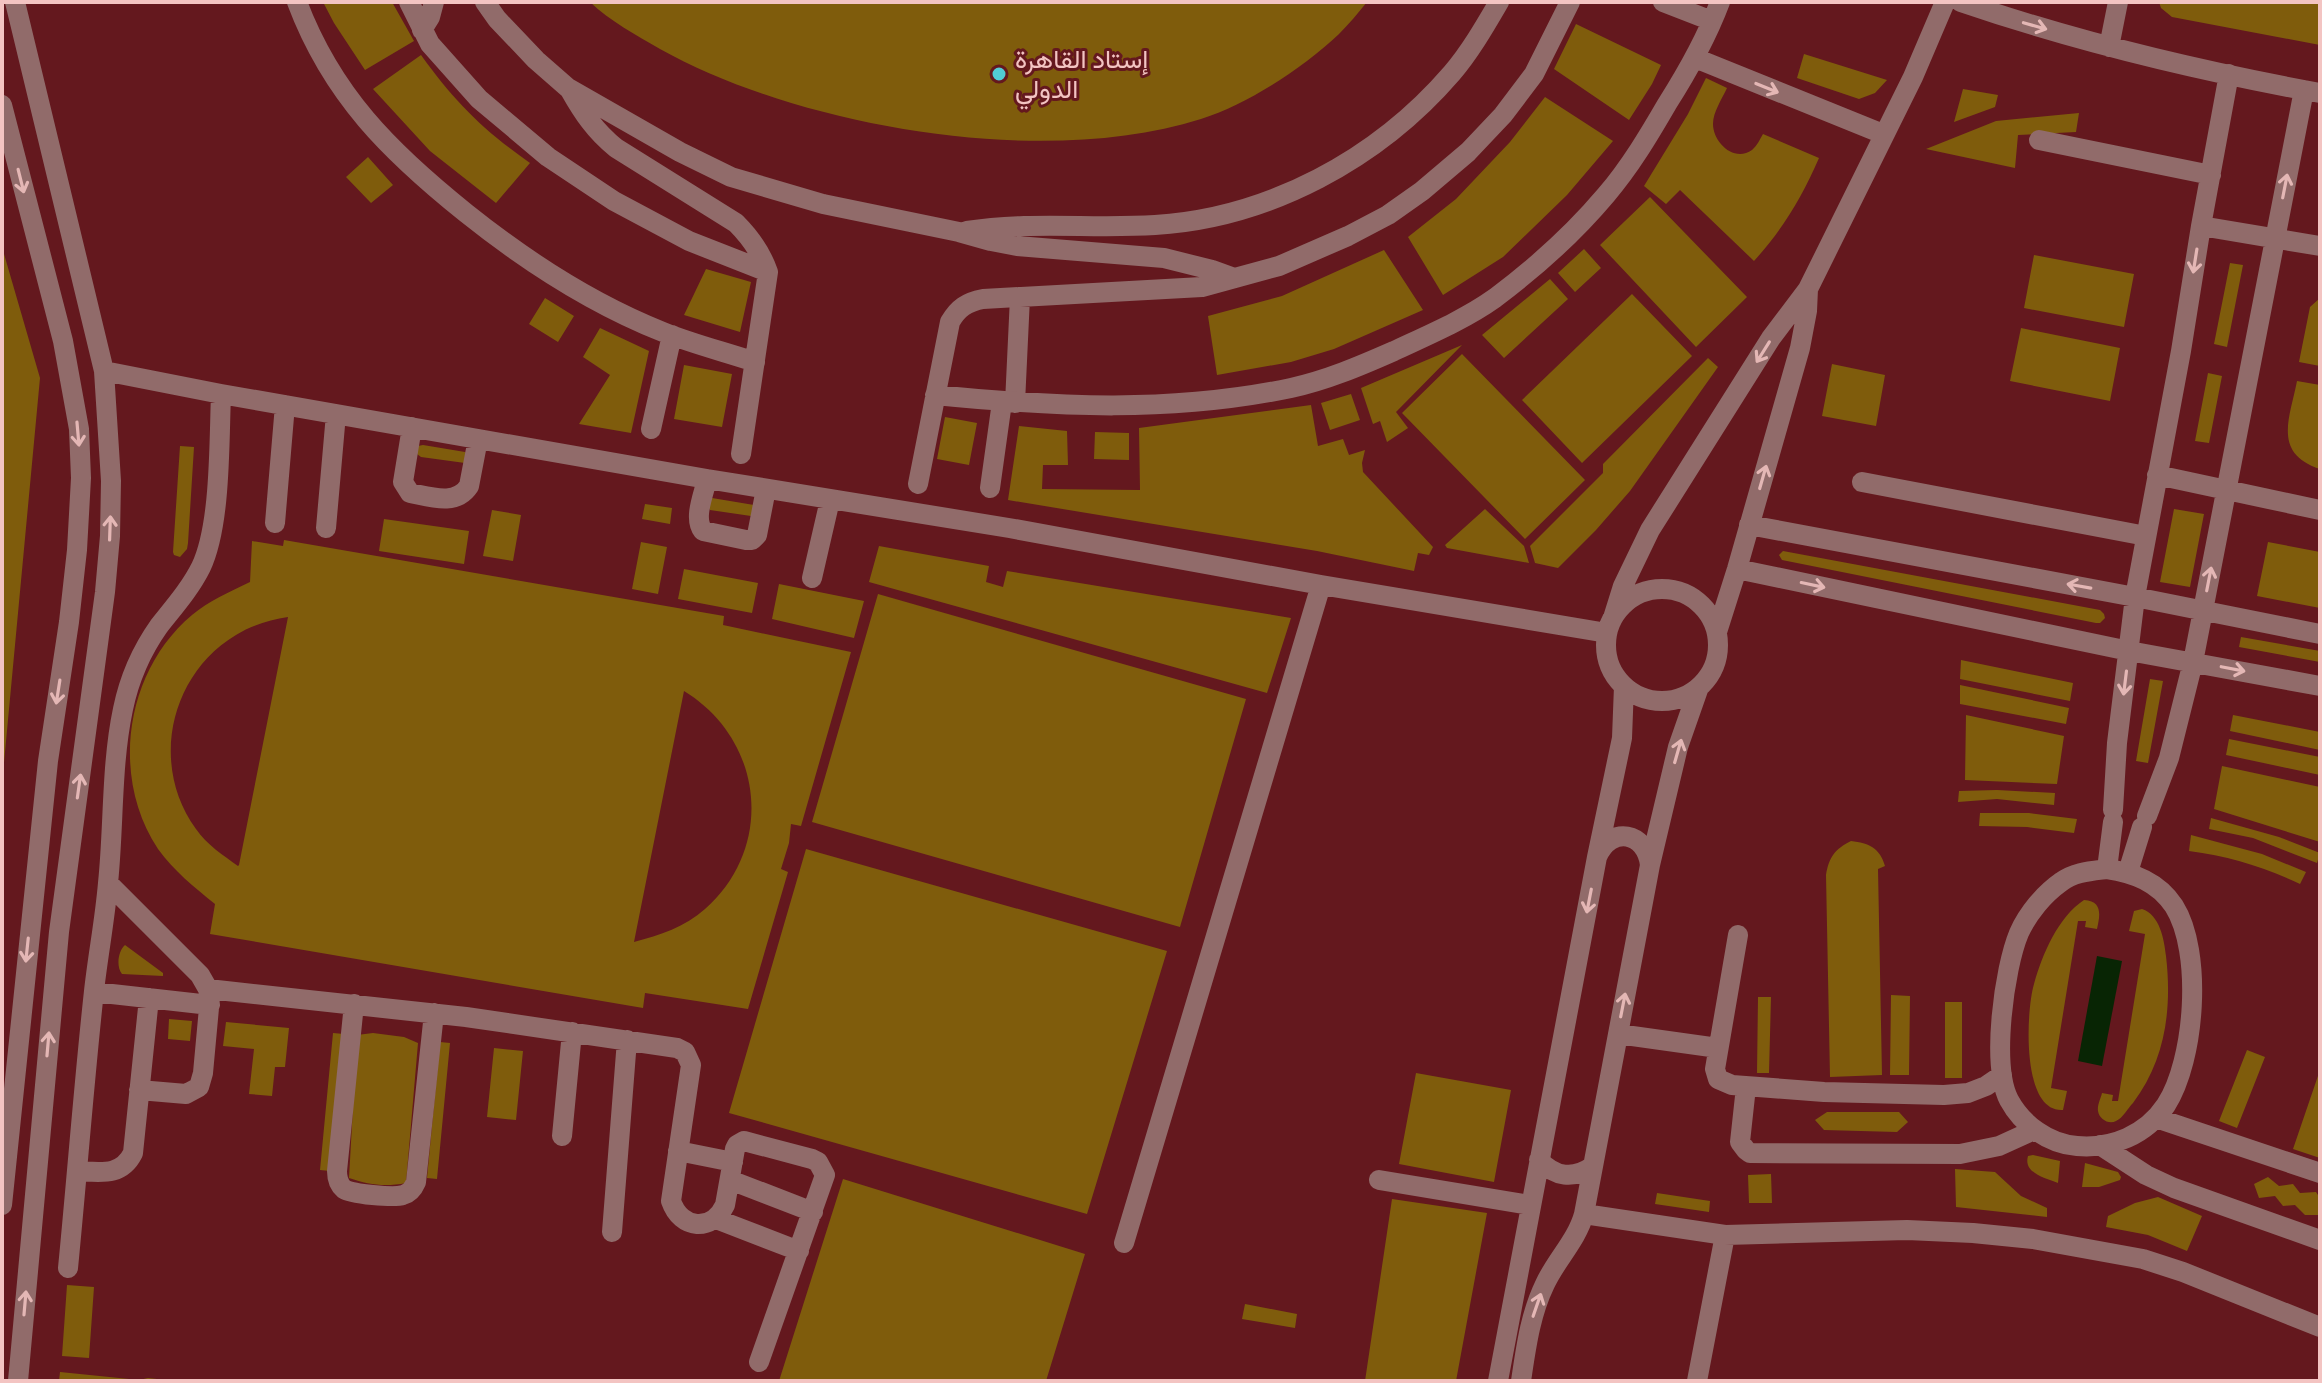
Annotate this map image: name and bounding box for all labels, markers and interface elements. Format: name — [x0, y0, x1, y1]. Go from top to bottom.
one-way arrow — [2021, 19, 2047, 34]
place label: إستاد القاهرة الدولي — [1015, 44, 1148, 110]
marker: إستاد القاهرة الدولي — [990, 65, 1008, 83]
one-way arrow — [1755, 82, 1779, 96]
one-way arrow — [15, 167, 30, 193]
one-way arrow — [2278, 174, 2293, 199]
one-way arrow — [2187, 248, 2202, 273]
one-way arrow — [1754, 340, 1770, 363]
one-way arrow — [71, 420, 86, 447]
one-way arrow — [1756, 464, 1771, 490]
one-way arrow — [102, 515, 117, 542]
one-way arrow — [2202, 566, 2217, 592]
one-way arrow — [1800, 578, 1826, 593]
one-way arrow — [2066, 578, 2092, 593]
one-way arrow — [2220, 662, 2245, 677]
one-way arrow — [2117, 670, 2132, 695]
one-way arrow — [50, 679, 65, 705]
one-way arrow — [1671, 738, 1686, 764]
one-way arrow — [72, 774, 87, 799]
one-way arrow — [1580, 888, 1595, 913]
one-way arrow — [20, 937, 35, 963]
one-way arrow — [1617, 993, 1632, 1018]
one-way arrow — [41, 1031, 56, 1058]
one-way arrow — [17, 1290, 32, 1317]
one-way arrow — [1531, 1293, 1545, 1318]

